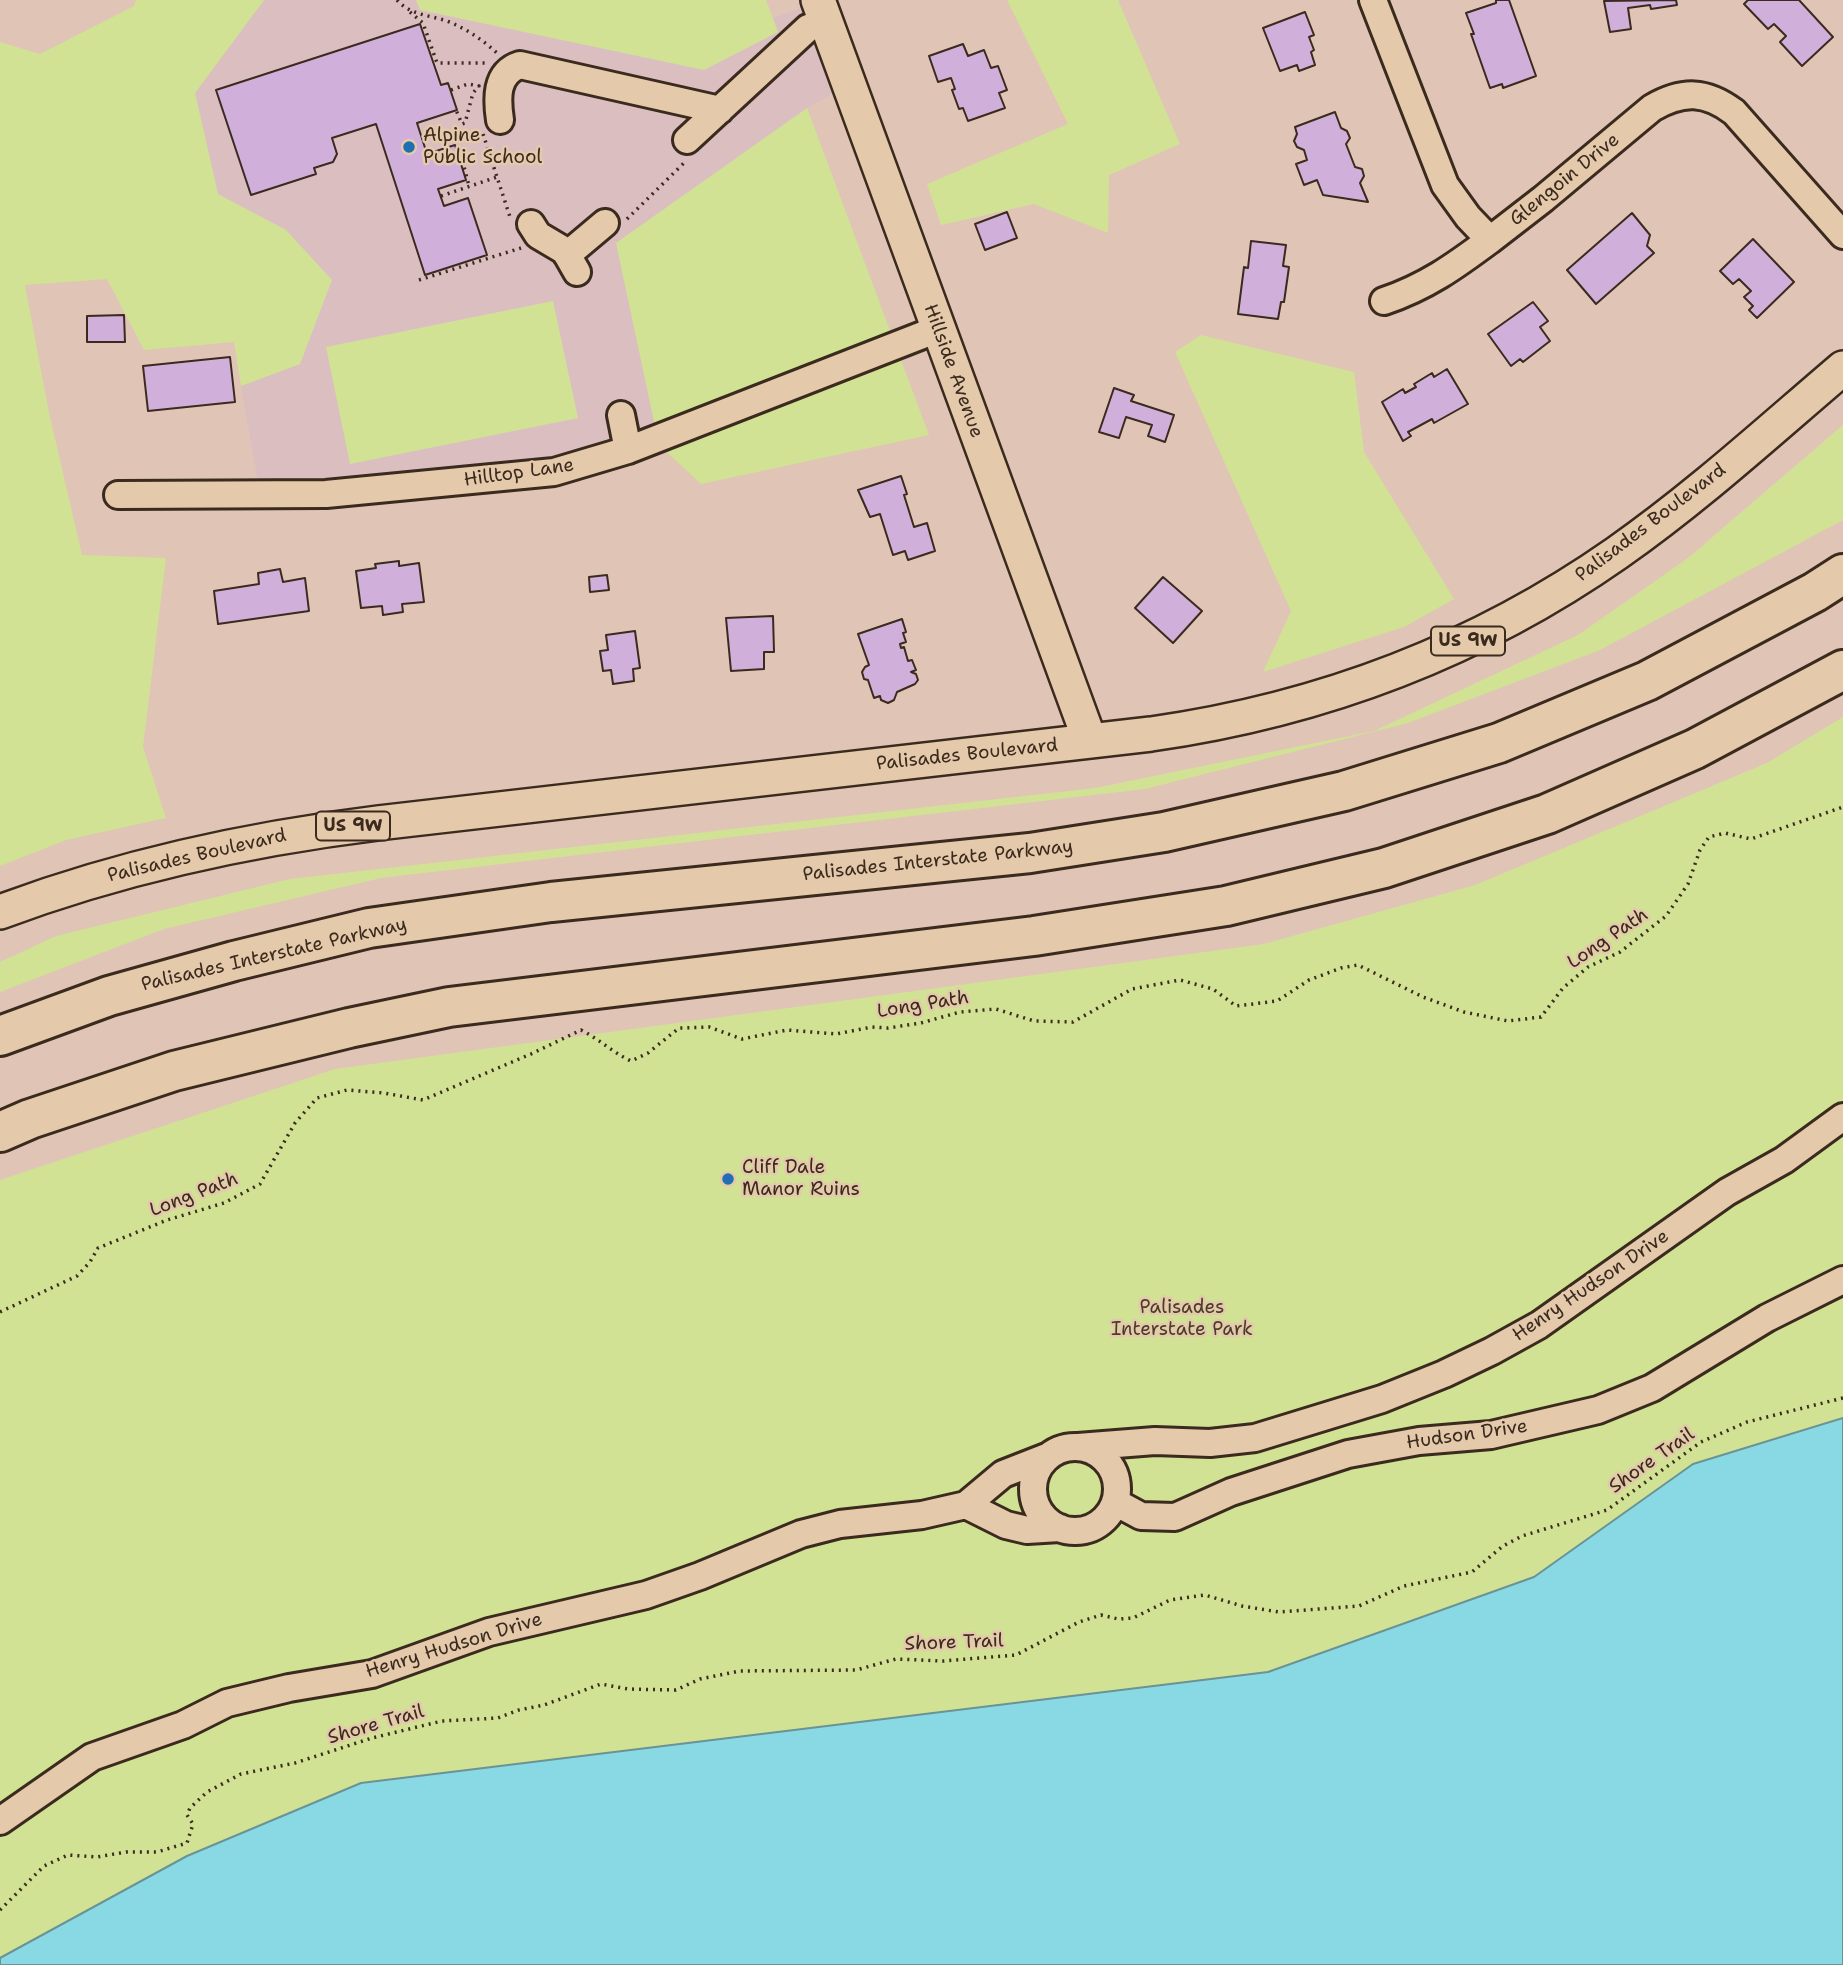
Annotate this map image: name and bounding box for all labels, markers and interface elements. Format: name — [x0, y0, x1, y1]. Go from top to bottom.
place label: Alpine Public School — [423, 125, 542, 169]
street label: Glengoin Drive — [1506, 129, 1624, 231]
marker: Alpine Public School — [401, 139, 417, 155]
street label: Hillside Avenue — [918, 301, 988, 441]
street label: Hilltop Lane — [463, 454, 575, 492]
street label: Palisades Boulevard — [1571, 459, 1731, 587]
road number: US 9W — [1431, 626, 1505, 656]
street label: Palisades Boulevard — [875, 734, 1059, 776]
road number: US 9W — [316, 812, 390, 840]
street label: Palisades Boulevard — [105, 824, 289, 888]
street label: Palisades Interstate Parkway — [802, 835, 1074, 887]
street label: Long Path — [1563, 904, 1653, 974]
street label: Palisades Interstate Parkway — [139, 913, 409, 997]
street label: Long Path — [876, 986, 970, 1024]
place label: Cliff Dale Manor Ruins — [742, 1157, 860, 1201]
street label: Long Path — [147, 1168, 241, 1222]
marker: Cliff Dale Manor Ruins — [720, 1171, 736, 1187]
street label: Henry Hudson Drive — [1509, 1225, 1673, 1347]
park label: Palisades Interstate Park — [1111, 1297, 1253, 1341]
street label: Hudson Drive — [1405, 1415, 1529, 1455]
street label: Shore Trail — [1605, 1423, 1699, 1499]
street label: Henry Hudson Drive — [363, 1608, 545, 1684]
street label: Shore Trail — [904, 1630, 1004, 1656]
street label: Shore Trail — [325, 1700, 427, 1750]

